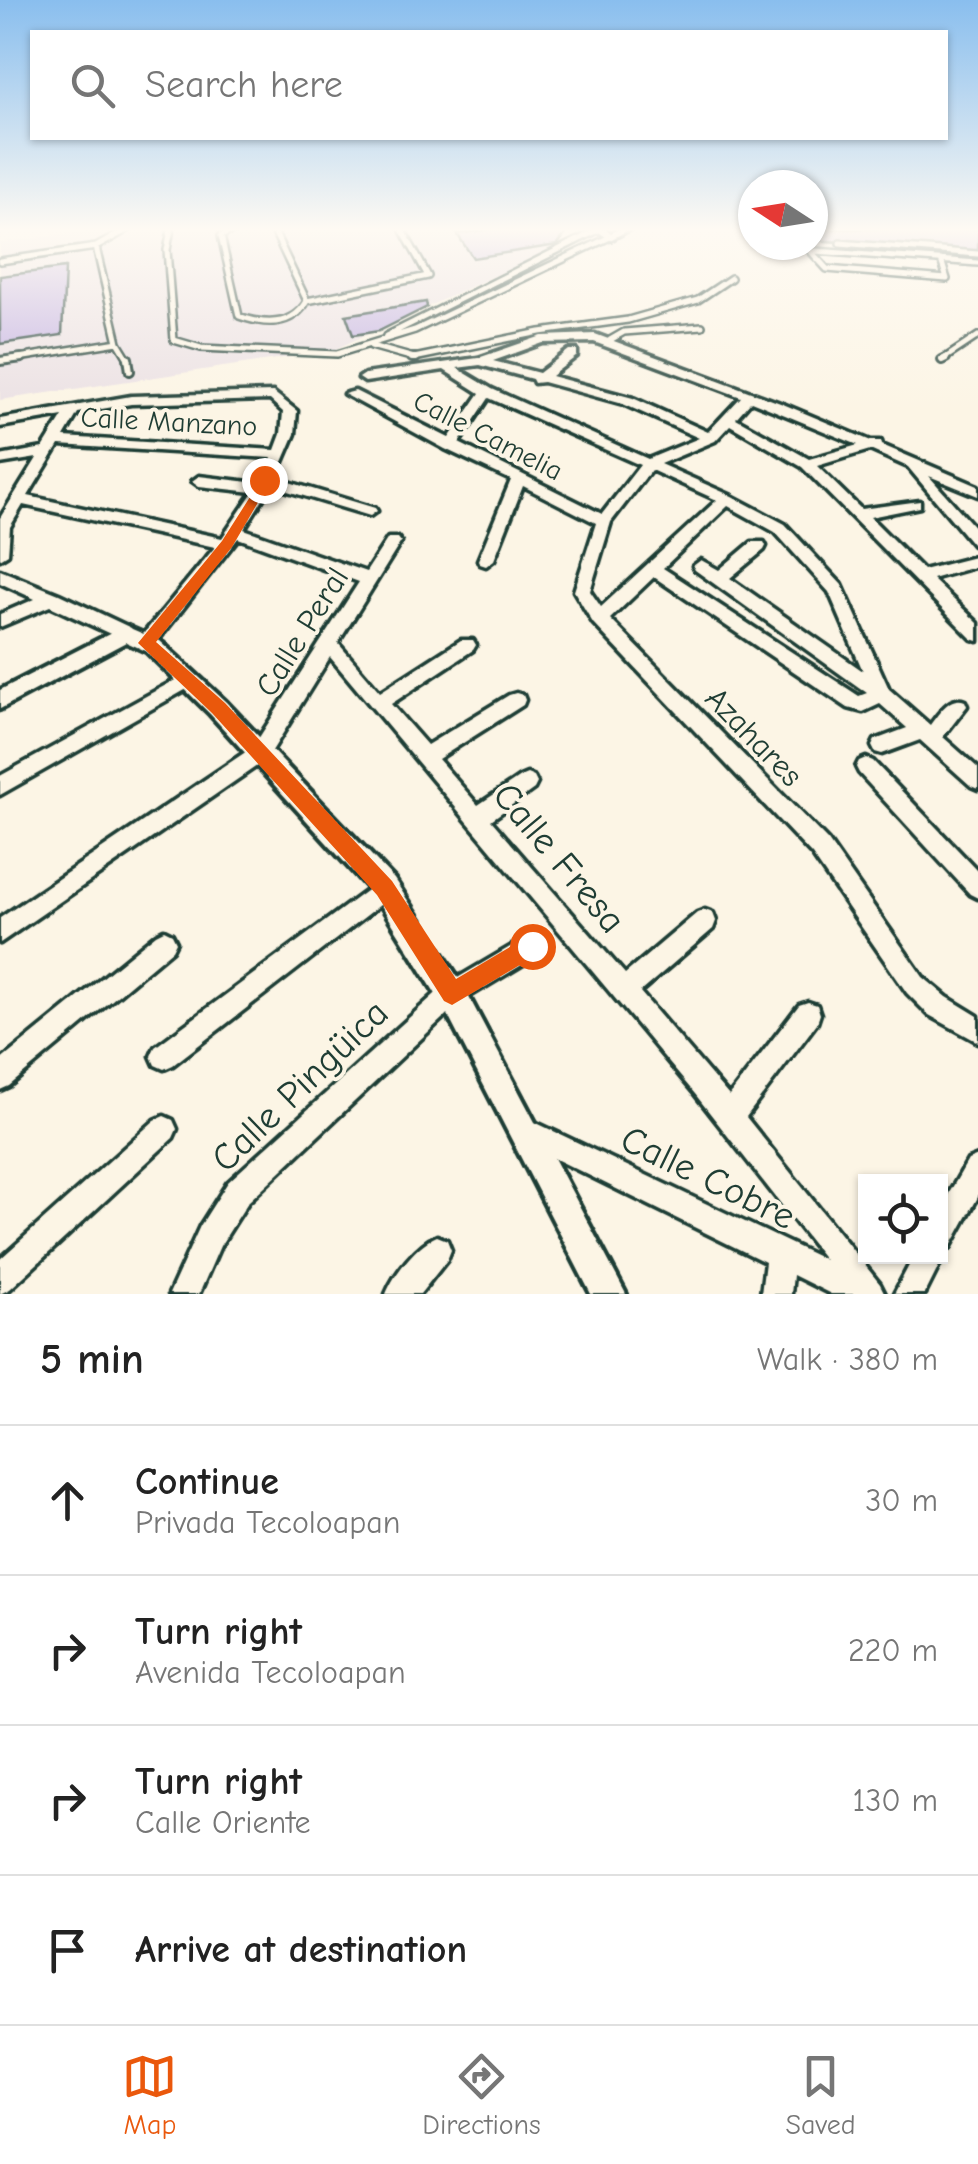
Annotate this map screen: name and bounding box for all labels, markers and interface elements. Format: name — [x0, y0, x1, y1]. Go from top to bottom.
search box — [30, 30, 948, 140]
icon: search — [65, 58, 120, 113]
text: Search here — [145, 63, 343, 107]
north arrow — [738, 170, 828, 260]
street label: Calle Camelia — [408, 385, 568, 487]
street label: Calle Manzano — [80, 401, 258, 443]
route end — [242, 458, 288, 504]
street label: Calle Peral — [248, 561, 356, 703]
street label: Azahares — [698, 680, 810, 794]
street label: Calle Fresa — [484, 774, 634, 942]
route start — [510, 924, 556, 970]
street label: Calle Pingüica — [203, 991, 397, 1181]
street label: Calle Cobre — [614, 1117, 802, 1239]
map controls — [858, 1174, 948, 1264]
button: locate — [858, 1174, 948, 1264]
text: 5 min — [40, 1335, 144, 1384]
text: Walk · 380 m — [757, 1341, 938, 1378]
text: Continue — [135, 1460, 279, 1504]
icon: ahead — [40, 1473, 95, 1528]
text: 30 m — [865, 1482, 938, 1519]
text: Privada Tecoloapan — [135, 1504, 400, 1541]
text: Turn right — [135, 1610, 302, 1654]
icon: right — [40, 1623, 95, 1678]
text: 220 m — [848, 1632, 938, 1669]
text: Avenida Tecoloapan — [135, 1654, 406, 1691]
text: Turn right — [135, 1760, 302, 1804]
icon: right — [40, 1773, 95, 1828]
text: 130 m — [852, 1782, 938, 1819]
text: Calle Oriente — [135, 1804, 310, 1841]
icon: arrive — [40, 1923, 95, 1978]
text: Arrive at destination — [135, 1928, 467, 1972]
tab: Map — [122, 2049, 177, 2141]
tab: Directions — [422, 2049, 541, 2141]
tab: Saved — [786, 2049, 856, 2141]

